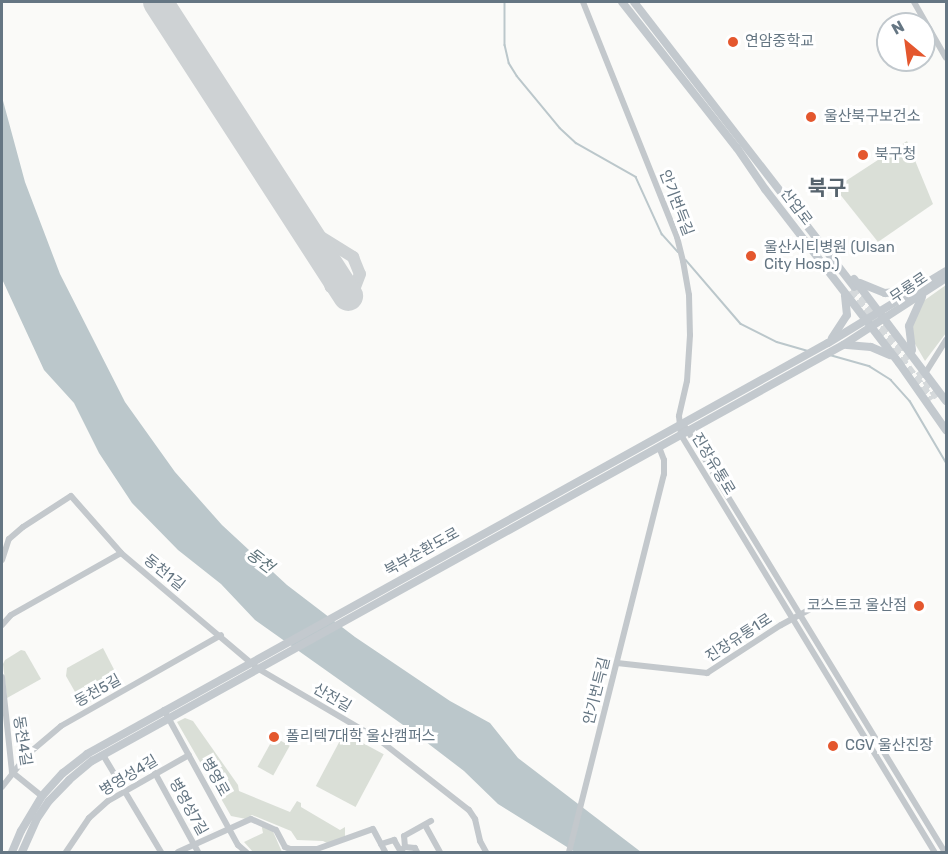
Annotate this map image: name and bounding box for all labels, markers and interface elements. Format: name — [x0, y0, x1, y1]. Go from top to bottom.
north arrow — [876, 12, 936, 72]
text: N — [888, 16, 908, 39]
place label: 연암중학교 — [745, 33, 814, 51]
marker: 연암중학교 — [726, 35, 740, 49]
marker: 울산북구보건소 — [802, 108, 820, 126]
place label: 울산북구보건소 — [824, 108, 921, 126]
place label: 북구청 — [875, 146, 916, 164]
marker: 북구청 — [856, 148, 870, 162]
street label: 안기번득길 — [655, 168, 697, 238]
district label: 북구 — [808, 175, 846, 201]
street label: 산업로 — [776, 185, 816, 229]
place label: 울산시티병원 (Ulsan City Hosp.) — [764, 238, 895, 273]
marker: 울산시티병원 (Ulsan City Hosp.) — [742, 247, 760, 265]
street label: 무룡로 — [887, 269, 931, 307]
street label: 진장유통로 — [688, 430, 738, 498]
street label: 북부순환도로 — [381, 524, 463, 580]
water label: 동천 — [242, 544, 278, 578]
street label: 동천1길 — [140, 551, 188, 595]
place label: 코스트코 울산점 — [807, 597, 907, 615]
marker: 코스트코 울산점 — [912, 599, 926, 613]
street label: 진장유통1로 — [702, 610, 776, 666]
street label: 안기번득길 — [580, 655, 614, 727]
street label: 동천5길 — [72, 671, 124, 711]
street label: 산전길 — [310, 680, 354, 716]
street label: 동천4길 — [9, 715, 35, 767]
place label: 폴리텍7대학 울산캠퍼스 — [286, 728, 435, 746]
marker: 폴리텍7대학 울산캠퍼스 — [267, 730, 281, 744]
place label: CGV 울산진장 — [845, 737, 934, 755]
marker: CGV 울산진장 — [826, 739, 840, 753]
street label: 병영성4길 — [97, 752, 161, 800]
street label: 병영로 — [197, 755, 233, 799]
street label: 병영성7길 — [165, 775, 211, 839]

